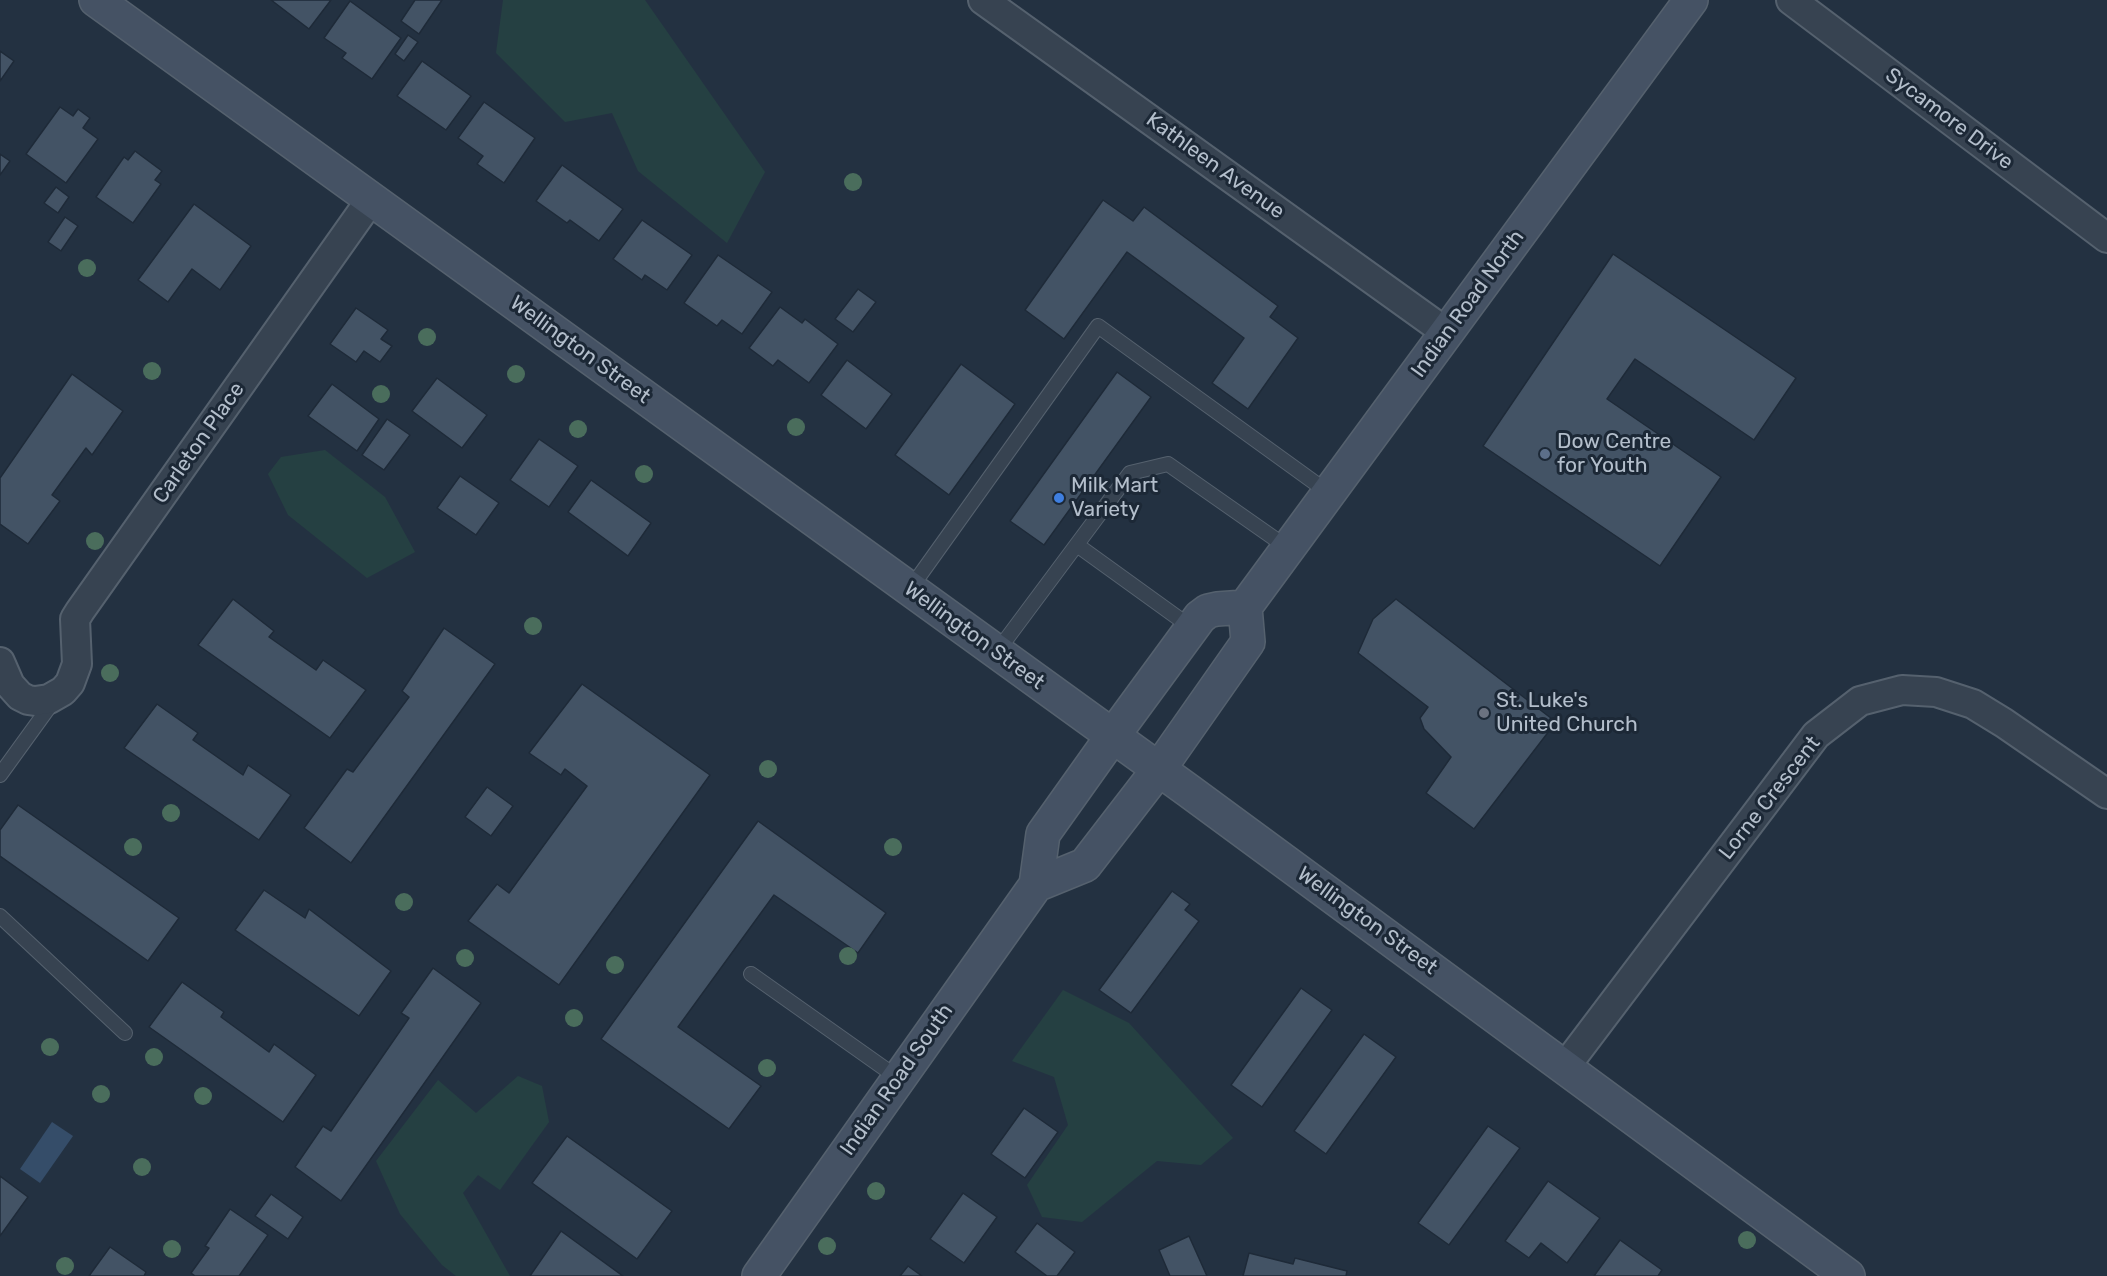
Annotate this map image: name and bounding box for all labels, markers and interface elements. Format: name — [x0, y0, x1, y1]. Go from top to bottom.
street label: Sycamore Drive — [1880, 63, 2018, 175]
street label: Kathleen Avenue — [1141, 107, 1289, 225]
street label: Indian Road North — [1406, 225, 1530, 383]
street label: Wellington Street — [505, 291, 655, 409]
street label: Carleton Place — [148, 378, 250, 508]
place label: Dow Centre for Youth — [1557, 429, 1671, 479]
marker: Dow Centre for Youth — [1538, 447, 1552, 461]
place label: Milk Mart Variety — [1071, 473, 1158, 523]
marker: Milk Mart Variety — [1052, 491, 1066, 505]
street label: Wellington Street — [899, 577, 1049, 695]
place label: St. Luke's United Church — [1496, 688, 1638, 738]
marker: St. Luke's United Church — [1477, 706, 1491, 720]
street label: Lorne Crescent — [1714, 731, 1826, 865]
street label: Wellington Street — [1292, 862, 1442, 980]
street label: Indian Road South — [835, 999, 959, 1161]

